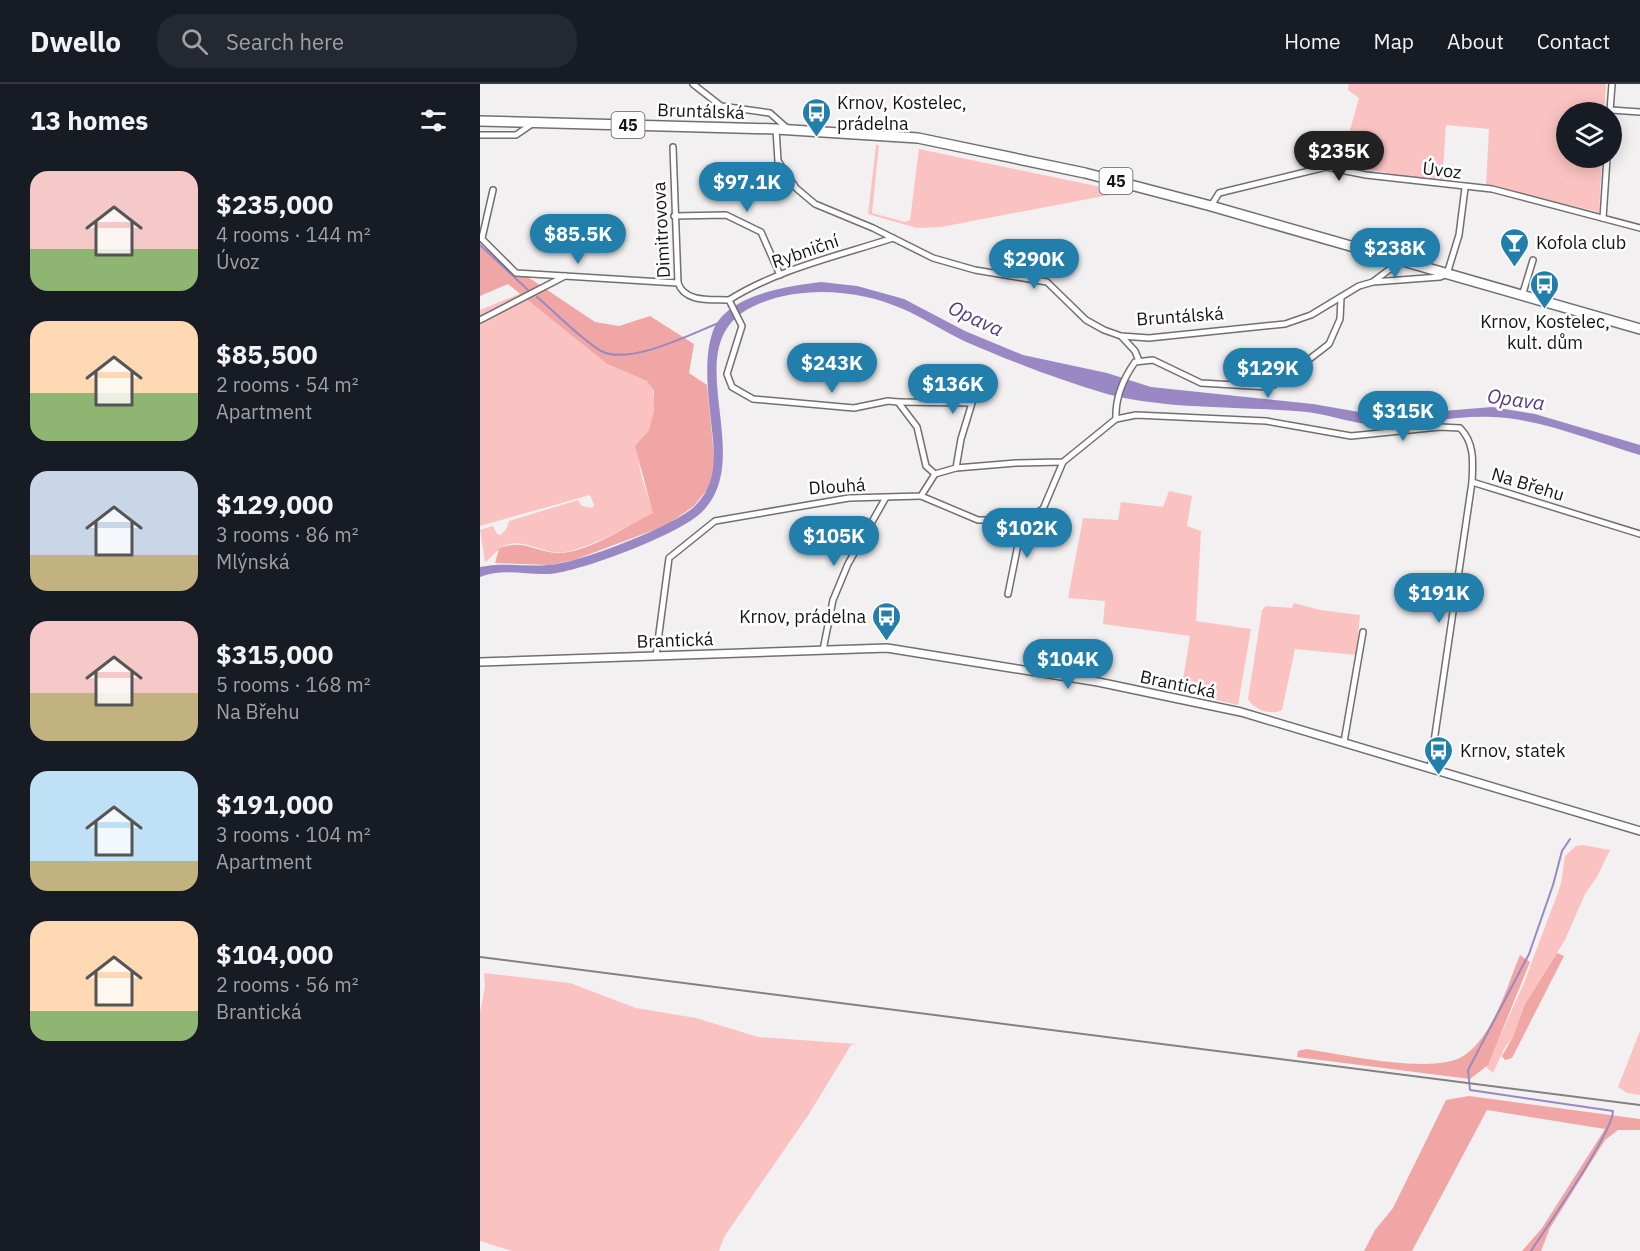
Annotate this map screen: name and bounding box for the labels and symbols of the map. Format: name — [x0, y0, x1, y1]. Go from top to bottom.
place label: Krnov, Kostelec, prádelna — [837, 91, 967, 135]
bus stop icon: Krnov, Kostelec, prádelna — [800, 96, 832, 138]
street label: Bruntálská — [657, 98, 745, 124]
road number: 45 — [612, 112, 644, 138]
pin: $235K — [1297, 131, 1381, 182]
street label: Úvoz — [1421, 156, 1463, 184]
pin: $97.1K — [698, 162, 796, 213]
road number: 45 — [1100, 168, 1132, 194]
street label: Dimitrovova — [647, 181, 675, 279]
pin: $85.5K — [529, 214, 627, 265]
bar icon: Kofola club — [1499, 226, 1531, 268]
pin: $238K — [1353, 228, 1437, 279]
street label: Rybniční — [768, 229, 842, 273]
place label: Kofola club — [1536, 231, 1626, 254]
pin: $290K — [992, 239, 1076, 290]
bus stop icon: Krnov, Kostelec, kult. dům — [1529, 268, 1561, 310]
water label: Opava — [944, 294, 1008, 342]
street label: Bruntálská — [1136, 301, 1225, 331]
place label: Krnov, Kostelec, kult. dům — [1480, 310, 1610, 354]
pin: $243K — [790, 343, 874, 394]
pin: $129K — [1226, 348, 1310, 399]
pin: $136K — [911, 364, 995, 415]
water label: Opava — [1486, 382, 1546, 416]
pin: $315K — [1361, 391, 1445, 442]
street label: Na Břehu — [1489, 462, 1567, 506]
street label: Dlouhá — [808, 473, 867, 499]
pin: $102K — [985, 508, 1069, 559]
pin: $105K — [792, 516, 876, 567]
pin: $191K — [1397, 573, 1481, 624]
bus stop icon: Krnov, prádelna — [871, 600, 903, 642]
place label: Krnov, prádelna — [739, 605, 866, 628]
street label: Brantická — [636, 627, 714, 653]
pin: $104K — [1026, 639, 1110, 690]
street label: Brantická — [1138, 665, 1218, 703]
bus stop icon: Krnov, statek — [1423, 734, 1455, 776]
place label: Krnov, statek — [1460, 739, 1566, 762]

